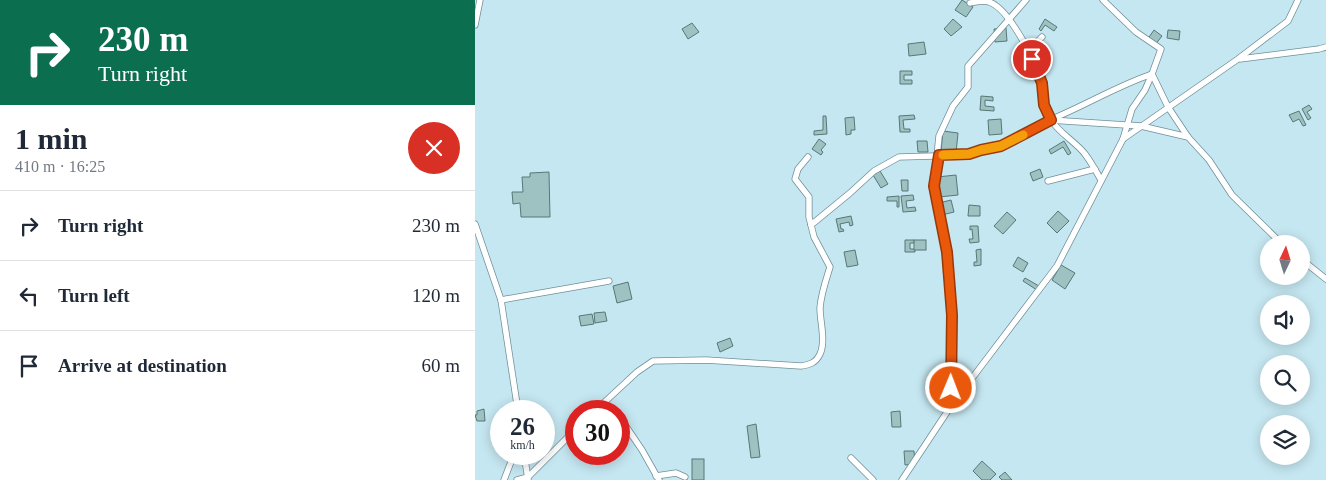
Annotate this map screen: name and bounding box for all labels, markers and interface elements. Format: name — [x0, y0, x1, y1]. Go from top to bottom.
icon: right — [15, 20, 80, 85]
text: 230 m — [98, 20, 188, 59]
pin — [1011, 38, 1053, 80]
icon: arrive — [1018, 45, 1046, 73]
text: Turn right — [98, 61, 187, 86]
text: 1 min — [15, 122, 88, 155]
button: close — [408, 122, 460, 174]
text: 410 m · 16:25 — [15, 158, 105, 175]
icon: right — [15, 212, 43, 240]
text: Turn right — [58, 215, 143, 236]
text: 230 m — [412, 215, 460, 236]
north arrow — [1260, 235, 1310, 285]
map controls — [1260, 235, 1310, 465]
icon: left — [15, 282, 43, 310]
text: Turn left — [58, 285, 130, 306]
text: 120 m — [412, 285, 460, 306]
button: sound — [1260, 295, 1310, 345]
icon: arrive — [15, 352, 43, 380]
text: Arrive at destination — [58, 355, 227, 376]
text: 60 m — [421, 355, 460, 376]
button: search — [1260, 355, 1310, 405]
position arrow — [924, 361, 976, 413]
speed limit sign: 30 — [565, 400, 630, 465]
text: 26 — [510, 413, 535, 440]
button: layers — [1260, 415, 1310, 465]
text: km/h — [510, 438, 535, 452]

